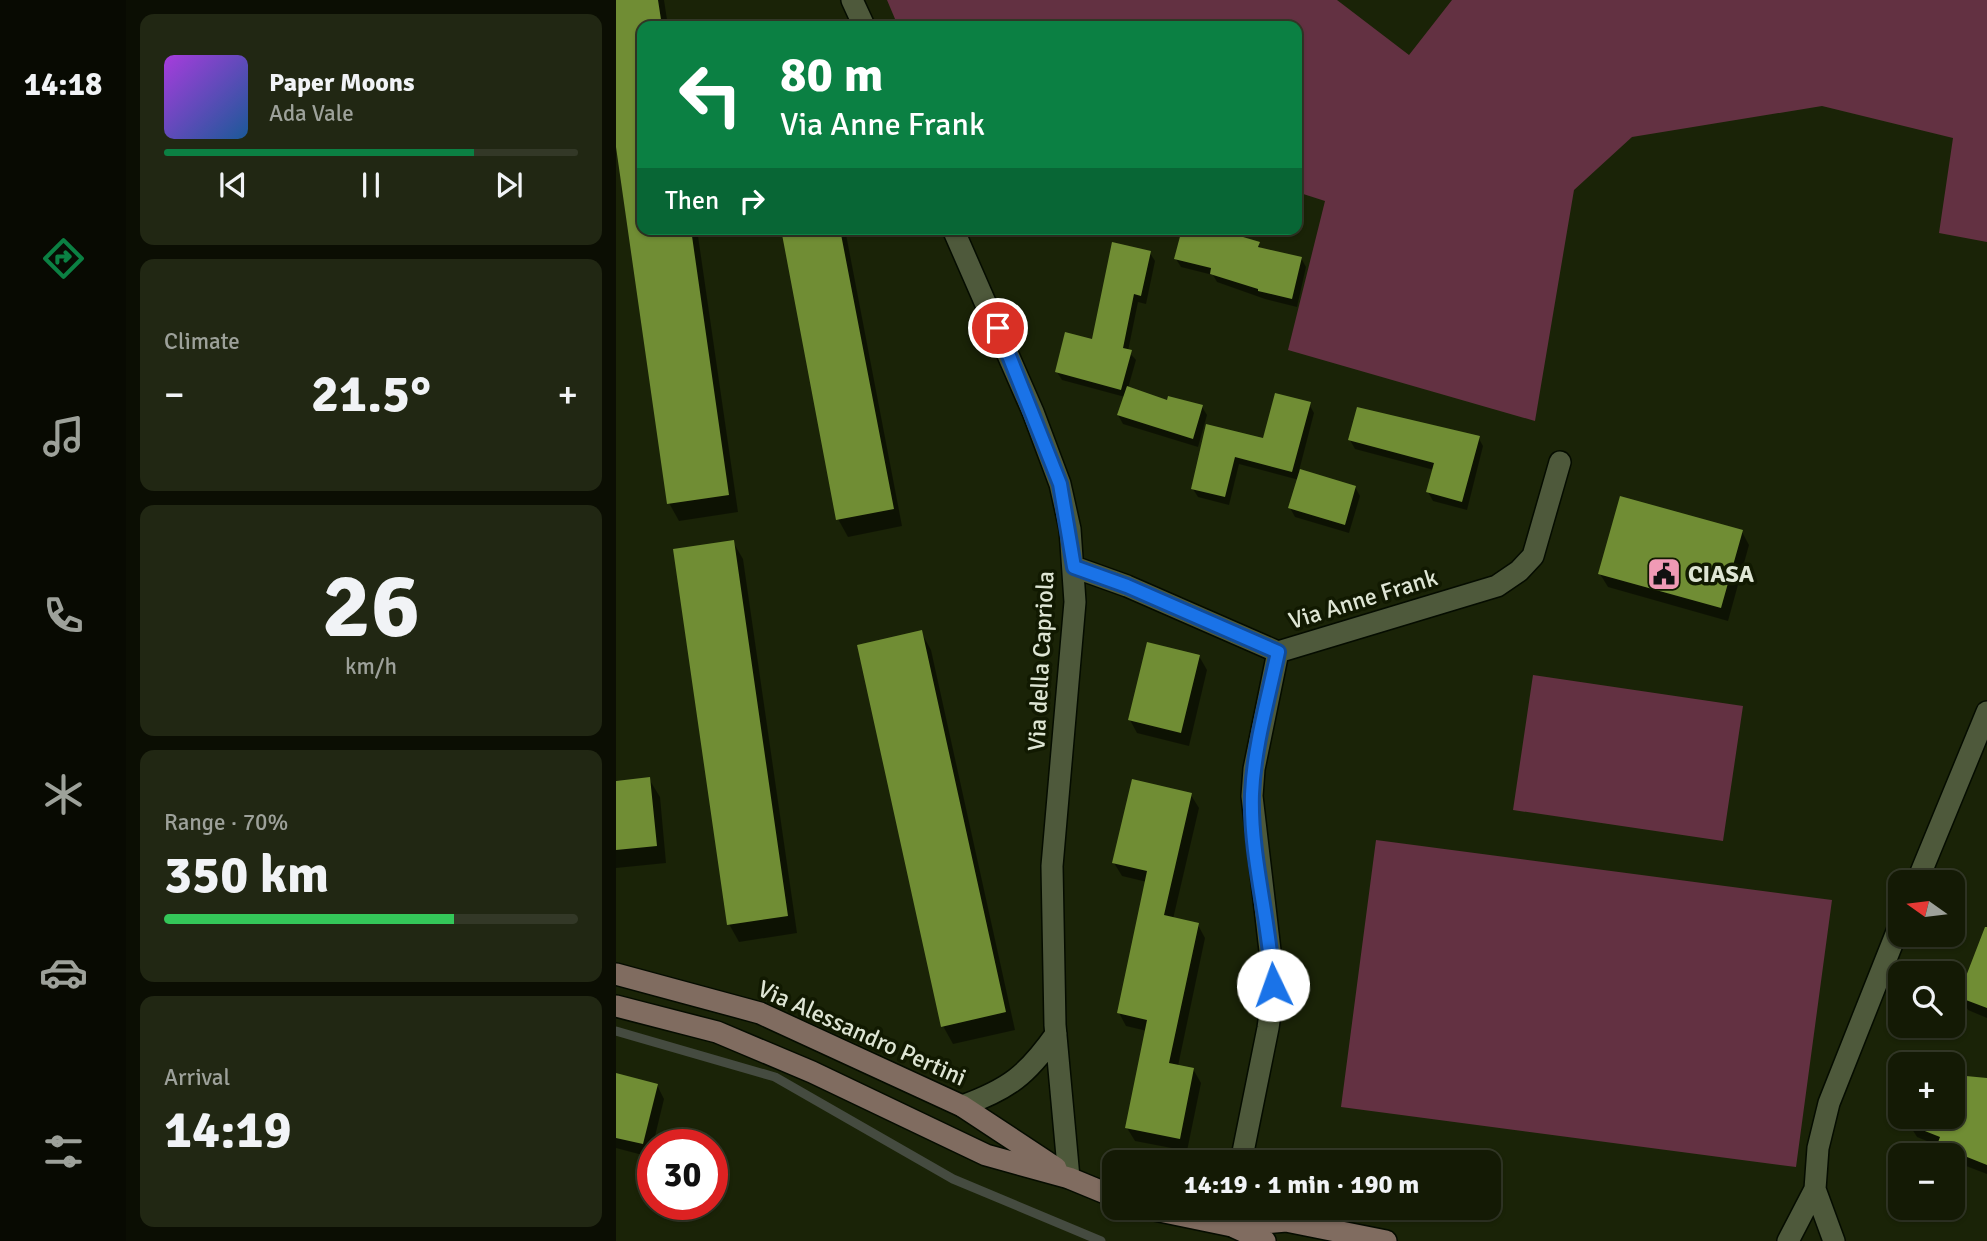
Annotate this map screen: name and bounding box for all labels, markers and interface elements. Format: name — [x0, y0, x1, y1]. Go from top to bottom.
text: 80 m — [780, 45, 883, 105]
icon: left — [665, 49, 756, 140]
text: 14:18 — [24, 65, 102, 104]
text: Paper Moons — [269, 67, 415, 99]
text: Ada Vale — [269, 99, 354, 128]
text: Via Anne Frank — [780, 105, 985, 144]
icon: previous — [214, 166, 252, 204]
icon: pause — [352, 166, 390, 204]
icon: next — [490, 166, 528, 204]
icon: right — [733, 182, 771, 220]
text: Then — [665, 185, 719, 217]
icon: directions — [39, 234, 88, 283]
pin — [968, 298, 1028, 358]
icon: arrive — [979, 309, 1017, 347]
text: Climate — [164, 327, 240, 356]
text: 21.5° — [311, 362, 431, 426]
text: − — [164, 371, 185, 418]
text: + — [557, 371, 578, 418]
icon: music — [39, 412, 88, 461]
text: 26 — [322, 550, 420, 663]
public building icon: CIASA — [1645, 555, 1683, 593]
place label: CIASA — [1688, 559, 1755, 589]
street label: Via Anne Frank — [1285, 562, 1441, 636]
street label: Via della Capriola — [1021, 570, 1061, 752]
icon: phone — [39, 591, 88, 640]
text: km/h — [345, 652, 397, 681]
icon: climate — [39, 770, 88, 819]
text: Range · 70% — [164, 808, 288, 837]
text: 350 km — [164, 843, 329, 907]
north arrow — [1888, 870, 1965, 947]
map controls — [1888, 870, 1965, 1220]
icon: car — [39, 948, 88, 997]
position arrow — [1236, 948, 1310, 1022]
button: search — [1888, 961, 1965, 1038]
street label: Via Alessandro Pertini — [753, 974, 971, 1092]
button: + — [1888, 1052, 1965, 1129]
text: Arrival — [164, 1063, 230, 1092]
text: 14:19 — [164, 1098, 292, 1162]
icon: filters — [39, 1127, 88, 1176]
speed limit sign: 30 — [637, 1129, 728, 1220]
button: − — [1888, 1143, 1965, 1220]
text: 14:19 · 1 min · 190 m — [1184, 1169, 1419, 1201]

